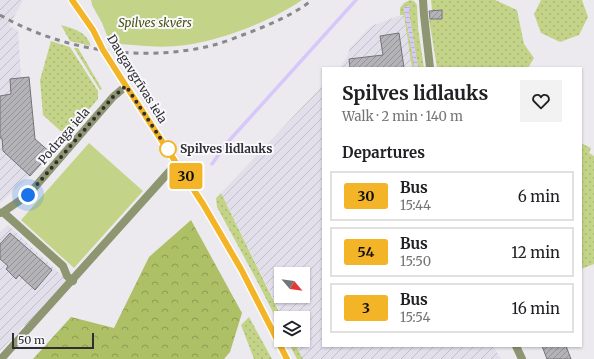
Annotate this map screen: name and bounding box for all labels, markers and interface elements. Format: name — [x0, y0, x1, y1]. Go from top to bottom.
park label: Spilves skvērs — [118, 15, 192, 30]
street label: Daugavgrīvas iela — [104, 32, 171, 126]
button: heart — [520, 80, 562, 122]
text: Spilves lidlauks — [342, 81, 488, 105]
street label: Podraga iela — [35, 104, 93, 167]
text: Walk · 2 min · 140 m — [342, 108, 463, 125]
marker: Spilves lidlauks — [159, 140, 177, 158]
place label: Spilves lidlauks — [180, 141, 272, 156]
text: Departures — [342, 143, 425, 162]
line badge: 30 — [168, 163, 204, 189]
text: 30 — [177, 167, 195, 185]
text: Bus — [400, 178, 428, 197]
your location — [18, 185, 38, 205]
text: 30 — [357, 187, 375, 205]
text: 6 min — [518, 187, 560, 206]
text: 15:44 — [400, 197, 431, 214]
text: Bus — [400, 234, 428, 253]
text: 54 — [358, 243, 374, 261]
text: 12 min — [511, 243, 560, 262]
text: 15:50 — [400, 253, 431, 270]
north arrow — [274, 267, 310, 303]
map controls — [274, 267, 310, 347]
text: Bus — [400, 290, 428, 309]
text: 3 — [362, 299, 370, 317]
text: 16 min — [512, 299, 560, 318]
text: 15:54 — [400, 309, 431, 326]
button: layers — [274, 311, 310, 347]
scale bar — [12, 331, 94, 350]
text: 50 m — [18, 333, 45, 347]

